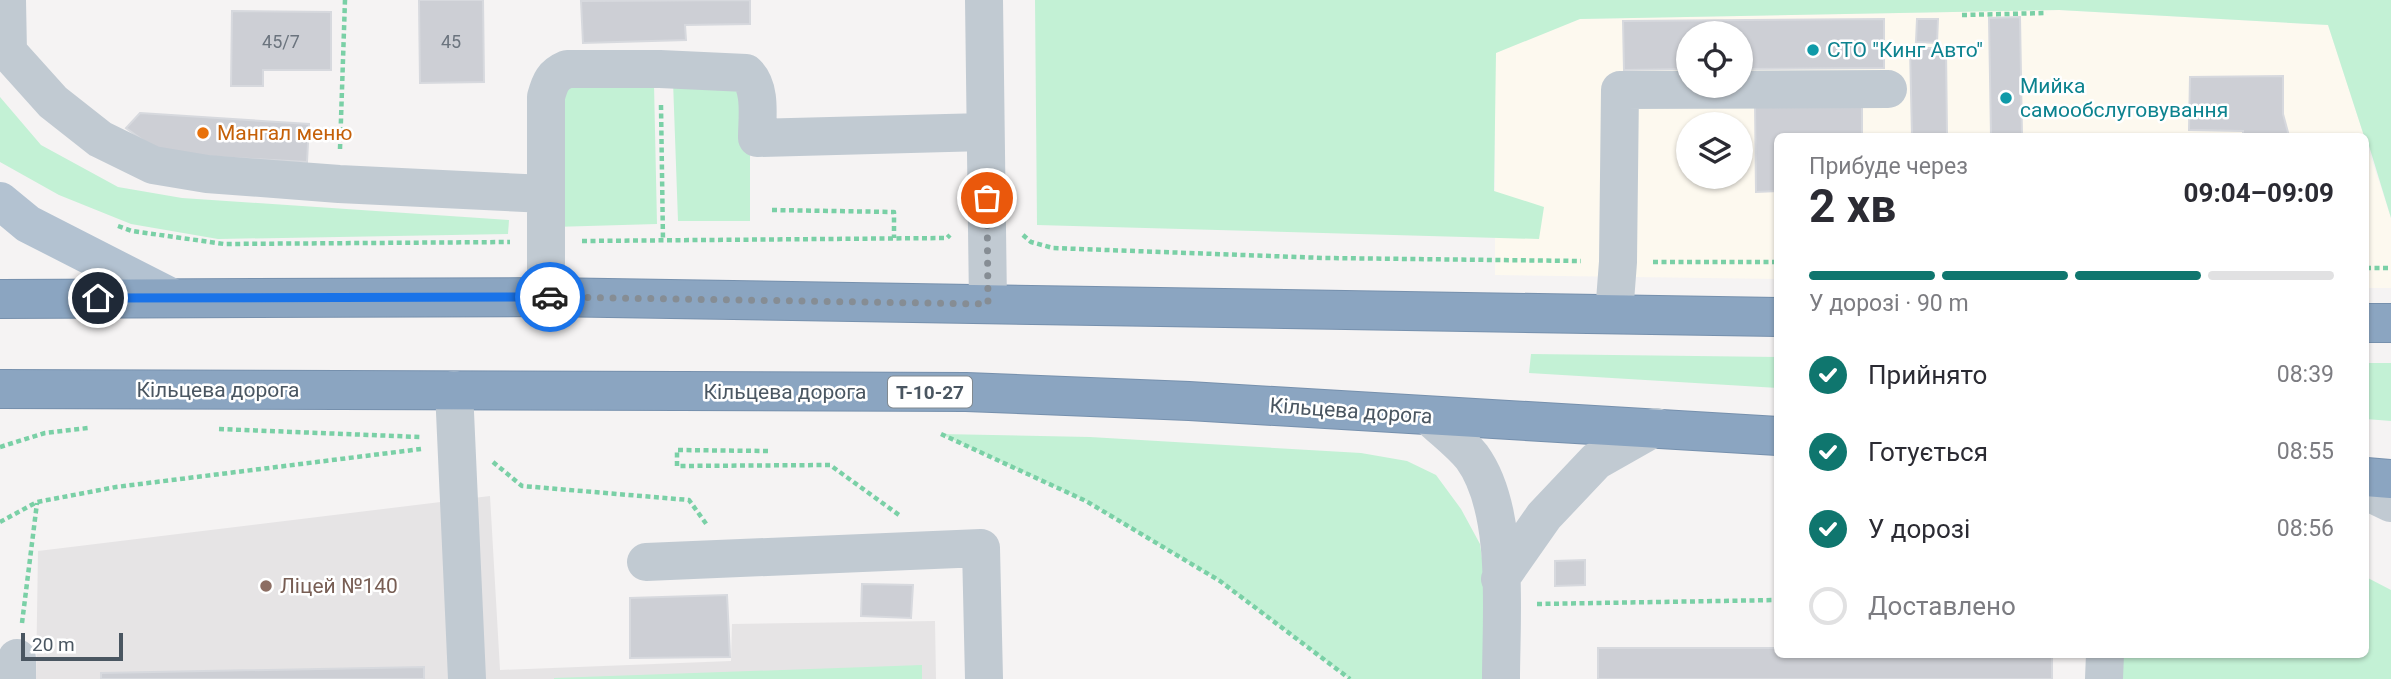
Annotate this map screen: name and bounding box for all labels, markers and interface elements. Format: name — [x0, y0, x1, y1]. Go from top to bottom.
map controls — [1676, 21, 1753, 189]
button: locate — [1676, 21, 1753, 98]
house number: 45/7 — [262, 31, 300, 52]
house number: 45 — [441, 31, 461, 52]
place label: СТО "Кинг Авто" — [1827, 38, 1983, 62]
marker: СТО "Кинг Авто" — [1805, 42, 1821, 58]
place label: Мийка самообслуговування — [2020, 74, 2228, 122]
marker: Мийка самообслуговування — [1998, 90, 2014, 106]
button: layers — [1676, 112, 1753, 189]
place label: Мангал меню — [217, 121, 352, 145]
marker: Мангал меню — [195, 125, 211, 141]
text: Прибуде через — [1809, 153, 1968, 180]
pin — [957, 168, 1017, 228]
text: 09:04–09:09 — [2184, 178, 2334, 208]
icon: bag — [968, 179, 1006, 217]
text: 2 хв — [1809, 179, 1896, 233]
courier — [515, 262, 585, 332]
pin — [68, 268, 128, 328]
icon: car — [531, 278, 569, 316]
icon: home — [79, 279, 117, 317]
text: У дорозі · 90 m — [1809, 290, 1969, 317]
icon: check — [1809, 356, 1847, 394]
text: Прийнято — [1868, 360, 1987, 390]
text: 08:39 — [2277, 361, 2334, 388]
road number: Т-10-27 — [888, 376, 972, 408]
street label: Кільцева дорога — [136, 378, 300, 402]
street label: Кільцева дорога — [703, 380, 867, 404]
street label: Кільцева дорога — [1269, 393, 1433, 429]
icon: check — [1809, 433, 1847, 471]
text: Готується — [1868, 437, 1988, 467]
text: 08:55 — [2277, 438, 2334, 465]
icon: check — [1809, 510, 1847, 548]
text: У дорозі — [1868, 514, 1970, 544]
text: 08:56 — [2277, 515, 2334, 542]
place label: Ліцей №140 — [280, 574, 398, 598]
marker: Ліцей №140 — [258, 578, 274, 594]
text: Доставлено — [1868, 591, 2016, 621]
scale bar — [21, 630, 122, 662]
text: 20 m — [32, 633, 75, 656]

